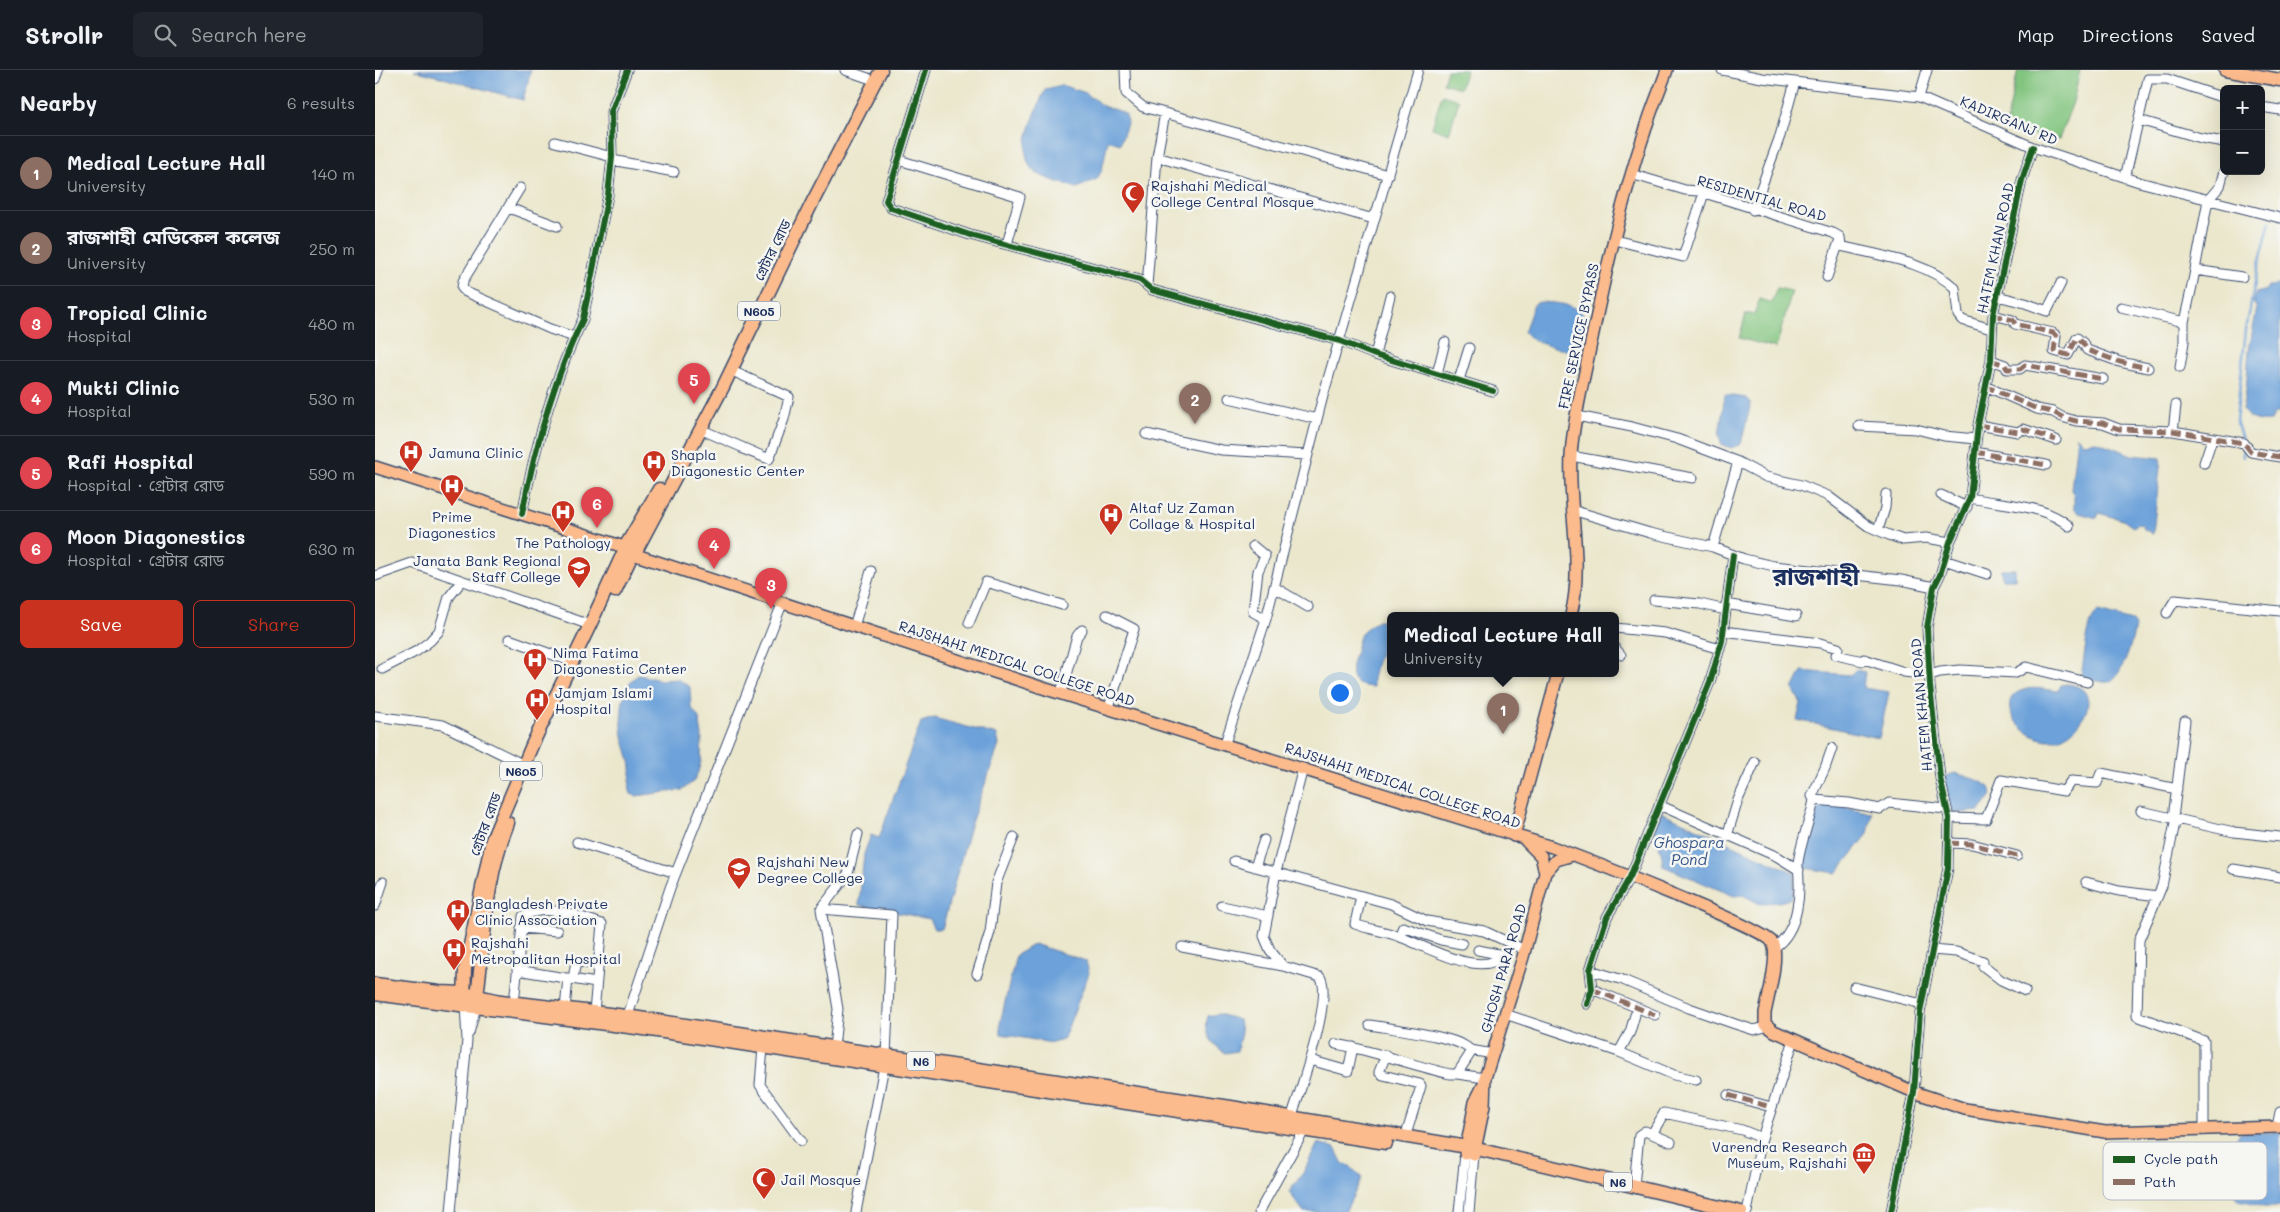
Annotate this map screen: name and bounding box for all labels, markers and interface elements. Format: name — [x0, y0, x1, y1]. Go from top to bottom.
search box — [133, 12, 483, 57]
text: Strollr — [25, 19, 103, 50]
icon: search — [151, 21, 179, 49]
text: Search here — [191, 22, 307, 47]
text: Map — [2017, 23, 2054, 47]
text: Directions — [2082, 23, 2174, 47]
text: Saved — [2202, 23, 2255, 47]
map controls — [2220, 85, 2265, 175]
button: + — [2220, 85, 2265, 130]
text: Nearby — [20, 89, 97, 116]
street label: KADIRGANJ RD — [1957, 91, 2061, 149]
text: 6 results — [287, 92, 355, 113]
button: − — [2220, 130, 2265, 175]
text: Medical Lecture Hall — [67, 150, 265, 175]
text: 1 — [32, 163, 40, 184]
text: 140 m — [311, 163, 355, 184]
street label: RESIDENTIAL ROAD — [1695, 170, 1829, 226]
text: University — [67, 175, 146, 196]
place label: Rajshahi Medical College Central Mosque — [1151, 176, 1314, 211]
mosque icon: Rajshahi Medical College Central Mosque — [1120, 180, 1146, 214]
street label: HATEM KHAN ROAD — [1972, 181, 2018, 315]
street label: গ্রেটার রোড — [749, 215, 795, 284]
text: রাজশাহী মেডিকেল কলেজ — [67, 224, 280, 249]
text: 2 — [32, 238, 40, 259]
text: 250 m — [309, 238, 355, 259]
text: University — [67, 252, 146, 273]
street label: FIRE SERVICE BYPASS — [1553, 261, 1603, 411]
text: Tropical Clinic — [67, 300, 207, 325]
road number: N605 — [738, 302, 780, 320]
text: 3 — [31, 313, 41, 334]
text: 480 m — [308, 313, 355, 334]
text: Hospital — [67, 325, 131, 346]
pin: 5 — [678, 363, 710, 404]
text: Mukti Clinic — [67, 375, 180, 400]
pin: 2 — [1179, 383, 1211, 424]
text: 4 — [31, 388, 41, 409]
text: 530 m — [309, 388, 355, 409]
text: Hospital — [67, 400, 131, 421]
hospital icon: Jamuna Clinic — [398, 439, 424, 473]
place label: Jamuna Clinic — [429, 443, 523, 462]
place label: Shapla Diagonestic Center — [671, 445, 805, 480]
text: Rafi Hospital — [67, 449, 193, 474]
hospital icon: Shapla Diagonestic Center — [641, 449, 667, 483]
text: 5 — [31, 463, 41, 484]
text: 590 m — [308, 463, 355, 484]
hospital icon: Prime Diagonestics — [439, 473, 465, 507]
text: Hospital · গ্রেটার রোড — [67, 474, 224, 495]
pin: 6 — [581, 487, 613, 528]
place label: Altaf Uz Zaman Collage & Hospital — [1129, 498, 1255, 533]
hospital icon: The Pathology — [550, 499, 576, 533]
hospital icon: Altaf Uz Zaman Collage & Hospital — [1098, 502, 1124, 536]
place label: Prime Diagonestics — [408, 507, 496, 542]
text: Moon Diagonestics — [67, 524, 245, 549]
pin: 4 — [698, 528, 730, 569]
place label: The Pathology — [515, 533, 611, 552]
text: 6 — [31, 538, 41, 559]
text: 630 m — [308, 538, 355, 559]
text: Hospital · গ্রেটার রোড — [67, 549, 224, 570]
place label: Janata Bank Regional Staff College — [413, 551, 561, 586]
school or university icon: Janata Bank Regional Staff College — [566, 555, 592, 589]
district label: রাজশাহী — [1772, 560, 1861, 591]
pin: 3 — [755, 568, 787, 609]
button: Save — [20, 600, 183, 648]
button: Share — [193, 600, 355, 648]
popup — [1387, 612, 1619, 677]
street label: RAJSHAHI MEDICAL COLLEGE ROAD — [897, 616, 1137, 710]
text: Medical Lecture Hall — [1404, 622, 1602, 647]
street label: HATEM KHAN ROAD — [1906, 638, 1936, 772]
place label: Nima Fatima Diagonestic Center — [553, 643, 687, 678]
hospital icon: Nima Fatima Diagonestic Center — [522, 647, 548, 681]
text: University — [1404, 647, 1483, 668]
your location — [1327, 680, 1353, 706]
place label: Jamjam Islami Hospital — [555, 683, 652, 718]
hospital icon: Jamjam Islami Hospital — [524, 687, 550, 721]
pin: 1 — [1487, 693, 1519, 734]
street label: RAJSHAHI MEDICAL COLLEGE ROAD — [1283, 738, 1523, 832]
road number: N605 — [500, 761, 542, 780]
street label: গ্রেটার রোড — [465, 789, 506, 858]
water label: Ghospara Pond — [1653, 832, 1725, 869]
place label: Rajshahi New Degree College — [757, 852, 863, 887]
school or university icon: Rajshahi New Degree College — [726, 856, 752, 890]
place label: Bangladesh Private Clinic Association — [475, 894, 608, 929]
hospital icon: Bangladesh Private Clinic Association — [445, 898, 471, 932]
street label: GHOSH PARA ROAD — [1475, 901, 1531, 1035]
place label: Rajshahi Metropalitan Hospital — [471, 933, 621, 968]
hospital icon: Rajshahi Metropalitan Hospital — [441, 937, 467, 971]
road number: N6 — [907, 1051, 935, 1070]
place label: Varendra Research Museum, Rajshahi — [1712, 1137, 1847, 1172]
museum icon: Varendra Research Museum, Rajshahi — [1851, 1141, 1877, 1175]
legend — [2103, 1142, 2267, 1200]
text: Cycle path — [2144, 1149, 2218, 1168]
mosque icon: Jail Mosque — [751, 1166, 777, 1200]
place label: Jail Mosque — [781, 1170, 861, 1189]
road number: N6 — [1604, 1172, 1632, 1192]
text: Path — [2144, 1172, 2175, 1191]

